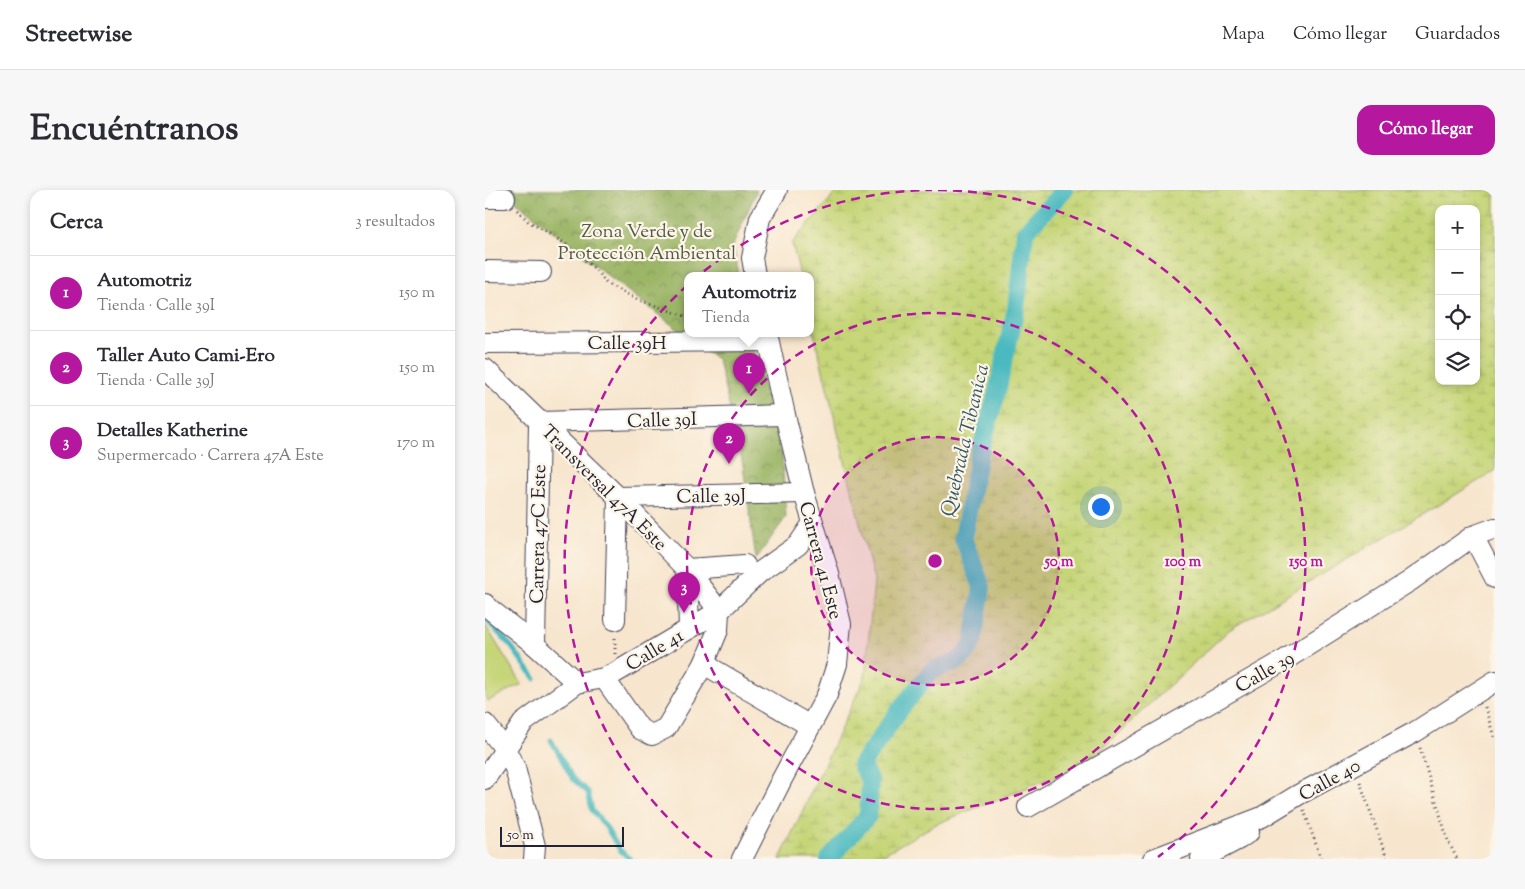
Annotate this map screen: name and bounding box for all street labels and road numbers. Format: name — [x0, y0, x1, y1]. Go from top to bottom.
street label: Calle 39H — [588, 331, 666, 358]
street label: Calle 39I — [627, 407, 698, 436]
street label: Transversal 47A Este — [534, 420, 673, 558]
street label: Carrera 47C Este — [525, 464, 554, 604]
street label: Calle 39J — [676, 483, 747, 512]
street label: Carrera 41 Este — [791, 499, 848, 623]
street label: Calle 41 — [621, 623, 690, 679]
street label: Calle 39 — [1231, 646, 1300, 701]
street label: Calle 40 — [1295, 753, 1366, 809]

